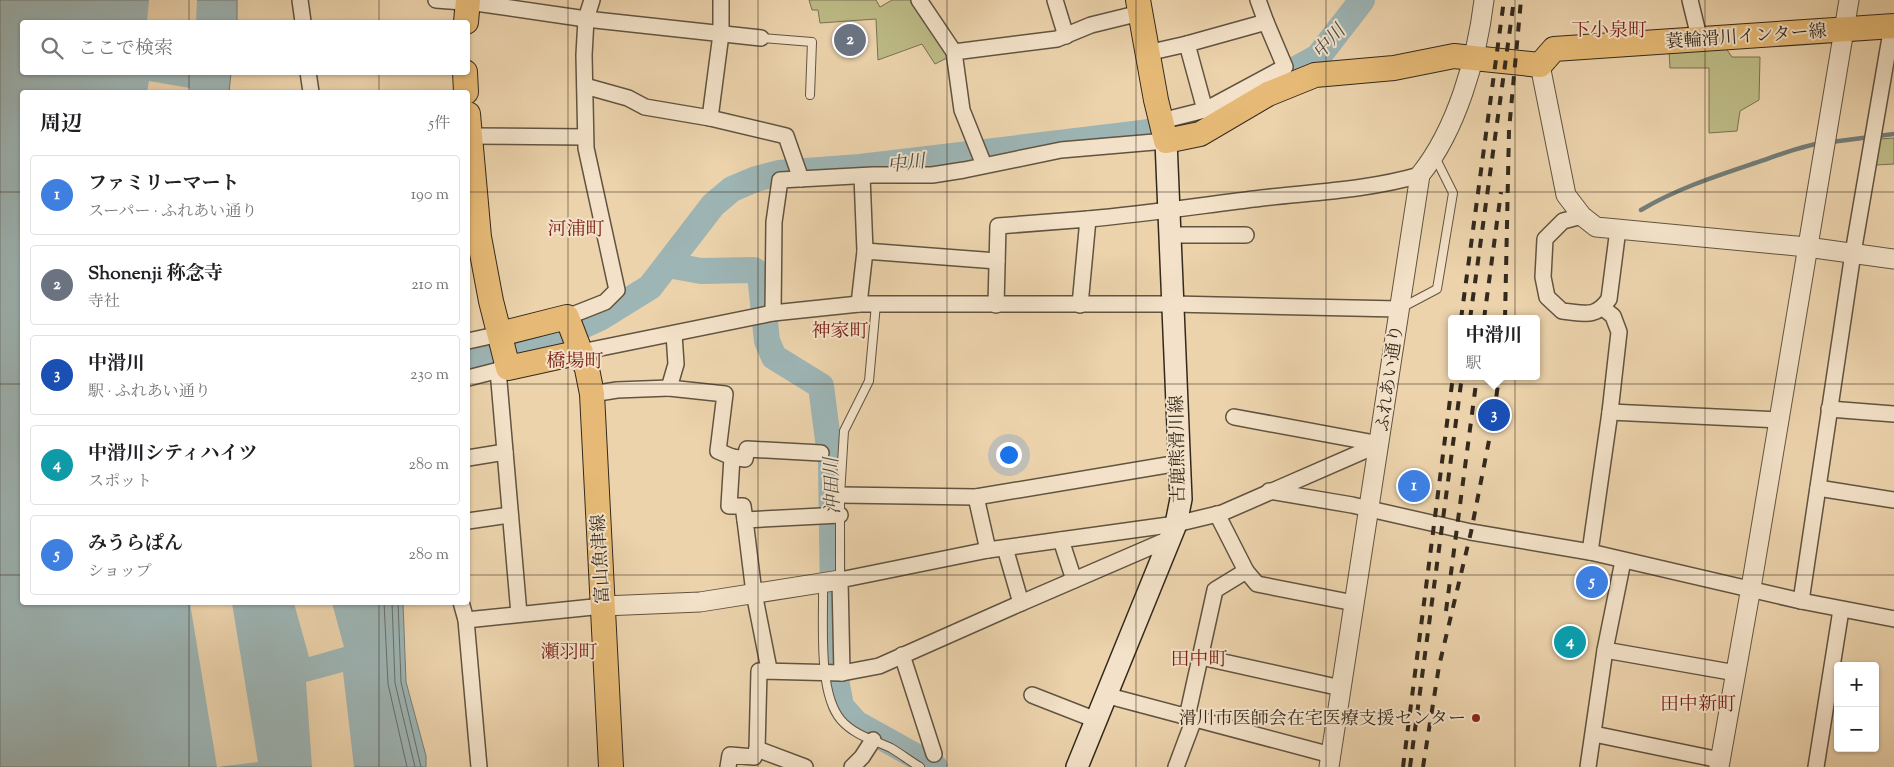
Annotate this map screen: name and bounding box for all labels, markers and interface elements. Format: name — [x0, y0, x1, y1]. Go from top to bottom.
water label: 中川 — [1307, 18, 1354, 66]
district label: 下小泉町 — [1571, 18, 1647, 45]
street label: 蓑輪滑川インター線 — [1665, 19, 1827, 57]
search box — [20, 20, 470, 75]
pin: 2 — [834, 21, 866, 59]
icon: search — [38, 34, 66, 62]
text: ここで検索 — [78, 36, 173, 63]
text: 周辺 — [40, 110, 82, 140]
text: 5件 — [429, 113, 450, 136]
water label: 中川 — [886, 149, 929, 180]
text: ファミリーマート — [88, 171, 240, 198]
text: 1 — [54, 184, 60, 207]
text: 190 m — [411, 184, 449, 207]
text: スーパー · ふれあい通り — [88, 201, 257, 224]
district label: 河浦町 — [547, 217, 605, 244]
text: Shonenji 称念寺 — [88, 261, 223, 288]
text: 2 — [53, 274, 61, 297]
text: 210 m — [411, 274, 449, 297]
text: 寺社 — [88, 291, 120, 314]
popup — [1448, 315, 1540, 380]
district label: 神家町 — [811, 319, 869, 346]
street label: ふれあい通り — [1371, 323, 1411, 434]
text: 中滑川 — [1465, 323, 1523, 350]
district label: 橋場町 — [546, 349, 604, 376]
text: 中滑川 — [88, 351, 145, 378]
text: 駅 — [1465, 353, 1482, 376]
text: 3 — [54, 364, 60, 387]
text: 230 m — [410, 364, 449, 387]
text: 駅 · ふれあい通り — [88, 381, 211, 404]
street label: 古鹿熊滑川線 — [1165, 395, 1193, 503]
pin: 3 — [1478, 396, 1510, 434]
text: 中滑川シティハイツ — [88, 441, 257, 468]
your location — [996, 442, 1022, 468]
text: 4 — [53, 454, 61, 477]
text: 280 m — [408, 454, 449, 477]
water label: 沖田川 — [819, 455, 848, 515]
pin: 1 — [1398, 467, 1430, 505]
text: スポット — [88, 471, 152, 494]
street label: 富山魚津線 — [587, 513, 617, 605]
text: みうらぱん — [88, 531, 183, 558]
text: 5 — [54, 544, 60, 567]
text: 280 m — [408, 544, 449, 567]
text: ショップ — [88, 561, 152, 584]
pin: 5 — [1576, 563, 1608, 601]
pin: 4 — [1554, 623, 1586, 661]
district label: 瀬羽町 — [540, 640, 598, 667]
district label: 田中町 — [1170, 647, 1228, 674]
map controls — [1834, 662, 1879, 752]
button: + — [1834, 662, 1879, 707]
district label: 田中新町 — [1660, 692, 1736, 719]
place label: 滑川市医師会在宅医療支援センター — [1179, 707, 1466, 733]
button: − — [1834, 707, 1879, 752]
marker: 滑川市医師会在宅医療支援センター — [1470, 712, 1482, 724]

